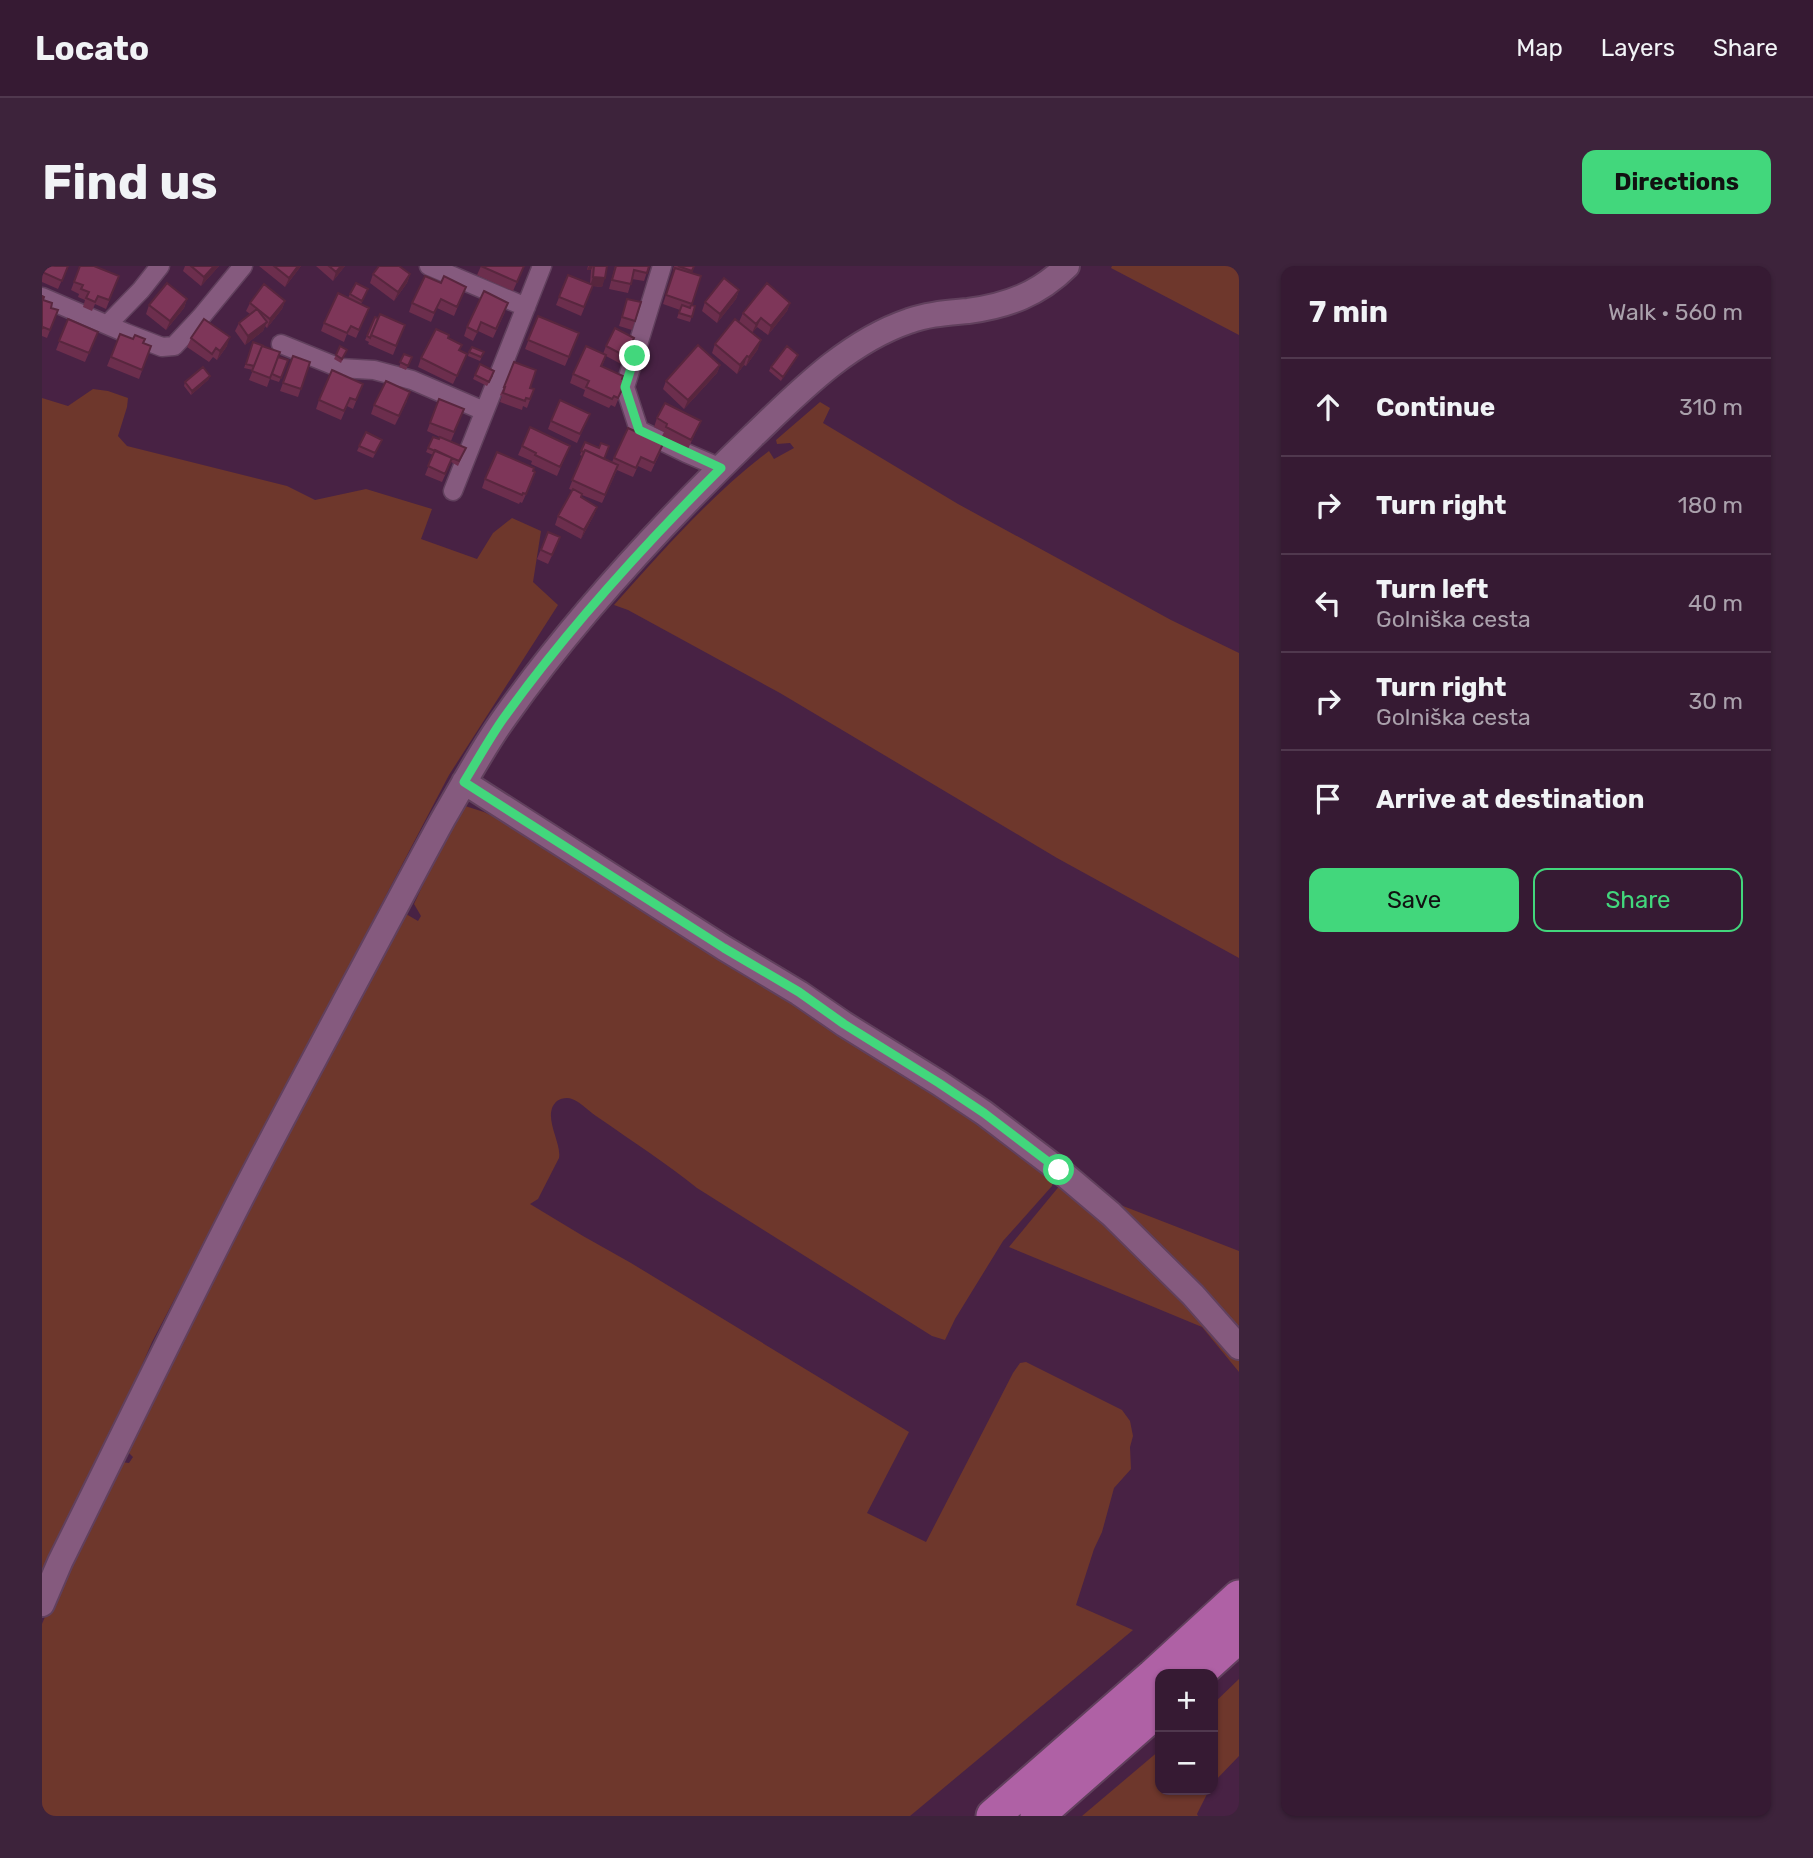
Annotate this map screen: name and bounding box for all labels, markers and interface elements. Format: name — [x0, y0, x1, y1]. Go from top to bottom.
text: Locato — [35, 29, 149, 68]
text: Map — [1516, 34, 1563, 62]
text: Layers — [1601, 34, 1675, 62]
text: Share — [1713, 34, 1778, 62]
button: Directions — [1582, 150, 1771, 214]
text: Find us — [42, 153, 218, 211]
text: 7 min — [1309, 294, 1388, 330]
text: Walk · 560 m — [1608, 298, 1743, 326]
route end — [619, 340, 650, 371]
icon: ahead — [1309, 388, 1347, 426]
text: Continue — [1376, 392, 1495, 423]
text: 310 m — [1679, 393, 1743, 421]
icon: right — [1309, 486, 1347, 524]
text: Turn right — [1376, 490, 1506, 521]
text: 180 m — [1678, 491, 1743, 519]
text: Turn left — [1376, 574, 1488, 605]
icon: left — [1309, 584, 1347, 622]
text: 40 m — [1688, 589, 1743, 617]
text: Golniška cesta — [1376, 605, 1531, 633]
text: Turn right — [1376, 672, 1506, 703]
icon: right — [1309, 682, 1347, 720]
text: 30 m — [1688, 687, 1743, 715]
text: Golniška cesta — [1376, 703, 1531, 731]
icon: arrive — [1309, 780, 1347, 818]
text: Arrive at destination — [1376, 784, 1644, 815]
button: Save — [1309, 868, 1519, 932]
button: Share — [1533, 868, 1743, 932]
route start — [1043, 1154, 1074, 1185]
map controls — [1155, 1669, 1218, 1795]
button: + — [1155, 1669, 1218, 1732]
button: − — [1155, 1732, 1218, 1795]

